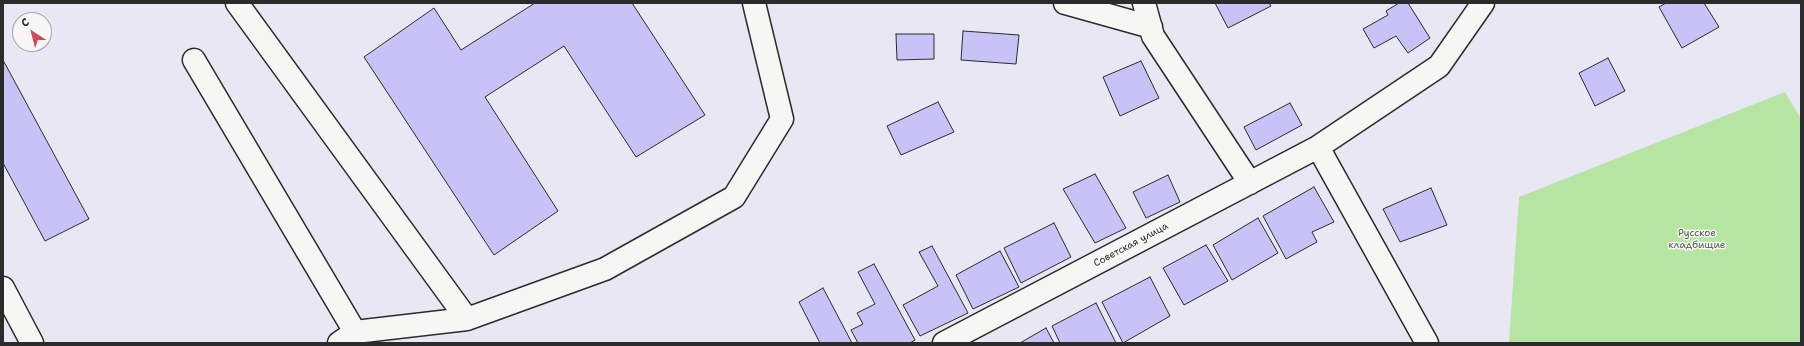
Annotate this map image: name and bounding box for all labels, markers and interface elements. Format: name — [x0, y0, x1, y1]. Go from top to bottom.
north arrow — [12, 12, 52, 52]
text: С — [18, 15, 32, 31]
street label: Советская улица — [1092, 220, 1170, 270]
park label: Русское кладбищие — [1668, 227, 1726, 250]

